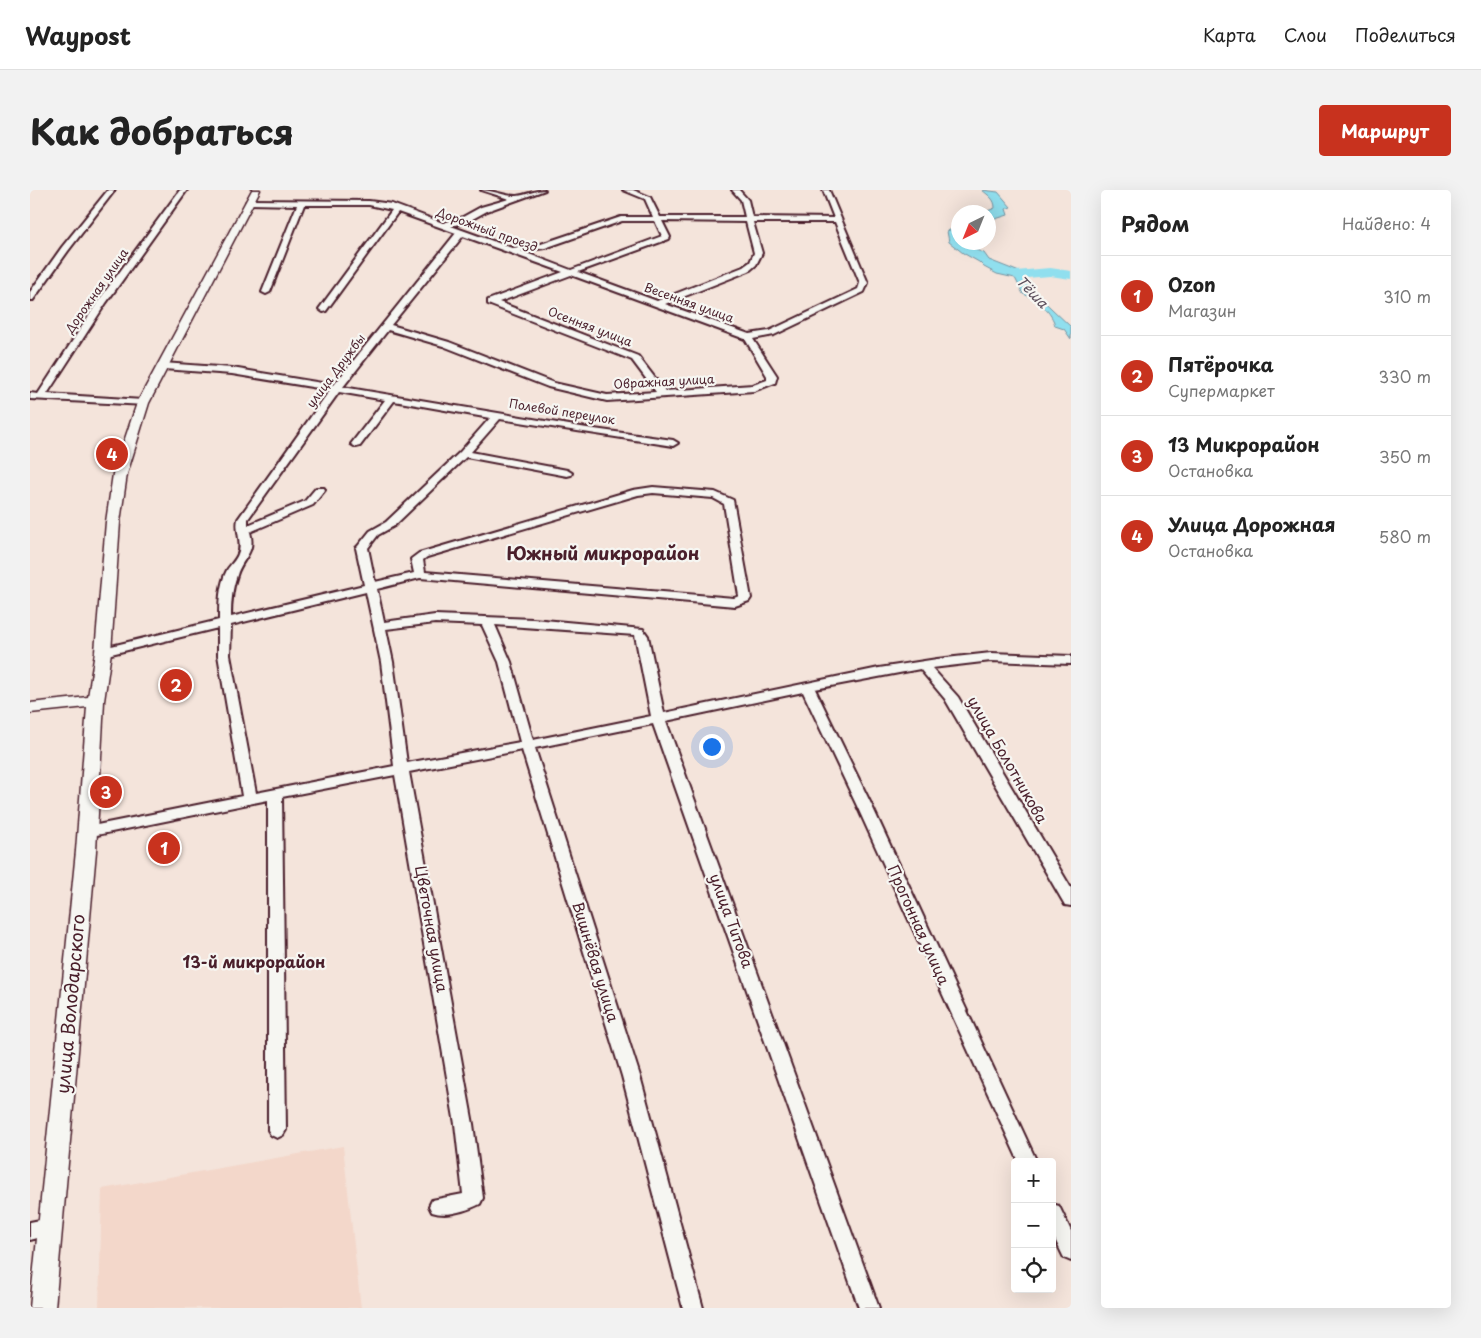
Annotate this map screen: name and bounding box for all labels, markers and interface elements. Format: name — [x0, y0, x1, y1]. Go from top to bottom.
text: Waypost — [25, 17, 131, 53]
text: Карта — [1203, 21, 1256, 48]
text: Слои — [1284, 21, 1327, 48]
text: Поделиться — [1355, 21, 1456, 48]
text: Как добраться — [30, 104, 294, 157]
button: Маршрут — [1319, 105, 1451, 156]
street label: Дорожный проезд — [433, 202, 540, 256]
north arrow — [951, 205, 996, 250]
text: Рядом — [1121, 207, 1189, 239]
text: Найдено: 4 — [1342, 211, 1431, 235]
street label: Дорожная улица — [60, 244, 132, 337]
text: Ozon — [1168, 270, 1216, 298]
water label: Тёша — [1012, 271, 1053, 313]
street label: Весенняя улица — [642, 277, 737, 327]
text: 1 — [1133, 284, 1141, 308]
text: 310 m — [1383, 284, 1431, 308]
text: Магазин — [1168, 298, 1237, 322]
street label: Осенняя улица — [546, 302, 636, 351]
street label: улица Дружбы — [301, 330, 369, 411]
text: Пятёрочка — [1168, 350, 1274, 378]
text: 2 — [1131, 364, 1143, 388]
text: 330 m — [1378, 364, 1431, 388]
street label: Овражная улица — [613, 369, 715, 393]
text: Супермаркет — [1168, 378, 1275, 402]
street label: Полевой переулок — [508, 394, 617, 428]
text: 13 Микрорайон — [1168, 430, 1320, 458]
pin: 4 — [96, 435, 128, 473]
text: 3 — [1132, 444, 1142, 468]
text: 350 m — [1379, 444, 1431, 468]
text: Остановка — [1168, 458, 1253, 482]
text: Улица Дорожная — [1168, 510, 1336, 538]
text: 4 — [1132, 524, 1142, 548]
text: 580 m — [1379, 524, 1431, 548]
text: Остановка — [1168, 538, 1253, 562]
district label: Южный микрорайон — [507, 539, 700, 566]
pin: 2 — [160, 666, 192, 704]
street label: улица Болотникова — [962, 691, 1055, 828]
your location — [699, 734, 725, 760]
pin: 3 — [90, 773, 122, 811]
pin: 1 — [148, 829, 180, 867]
street label: Прогонная улица — [883, 861, 956, 989]
street label: Цветочная улица — [410, 864, 455, 994]
street label: улица Титова — [705, 870, 760, 972]
street label: Вишнёвая улица — [567, 898, 626, 1025]
street label: улица Володарского — [48, 913, 91, 1095]
district label: 13-й микрорайон — [182, 949, 326, 973]
map controls — [1011, 1158, 1056, 1293]
button: + — [1011, 1158, 1056, 1203]
button: − — [1011, 1203, 1056, 1248]
button: locate — [1011, 1248, 1056, 1293]

